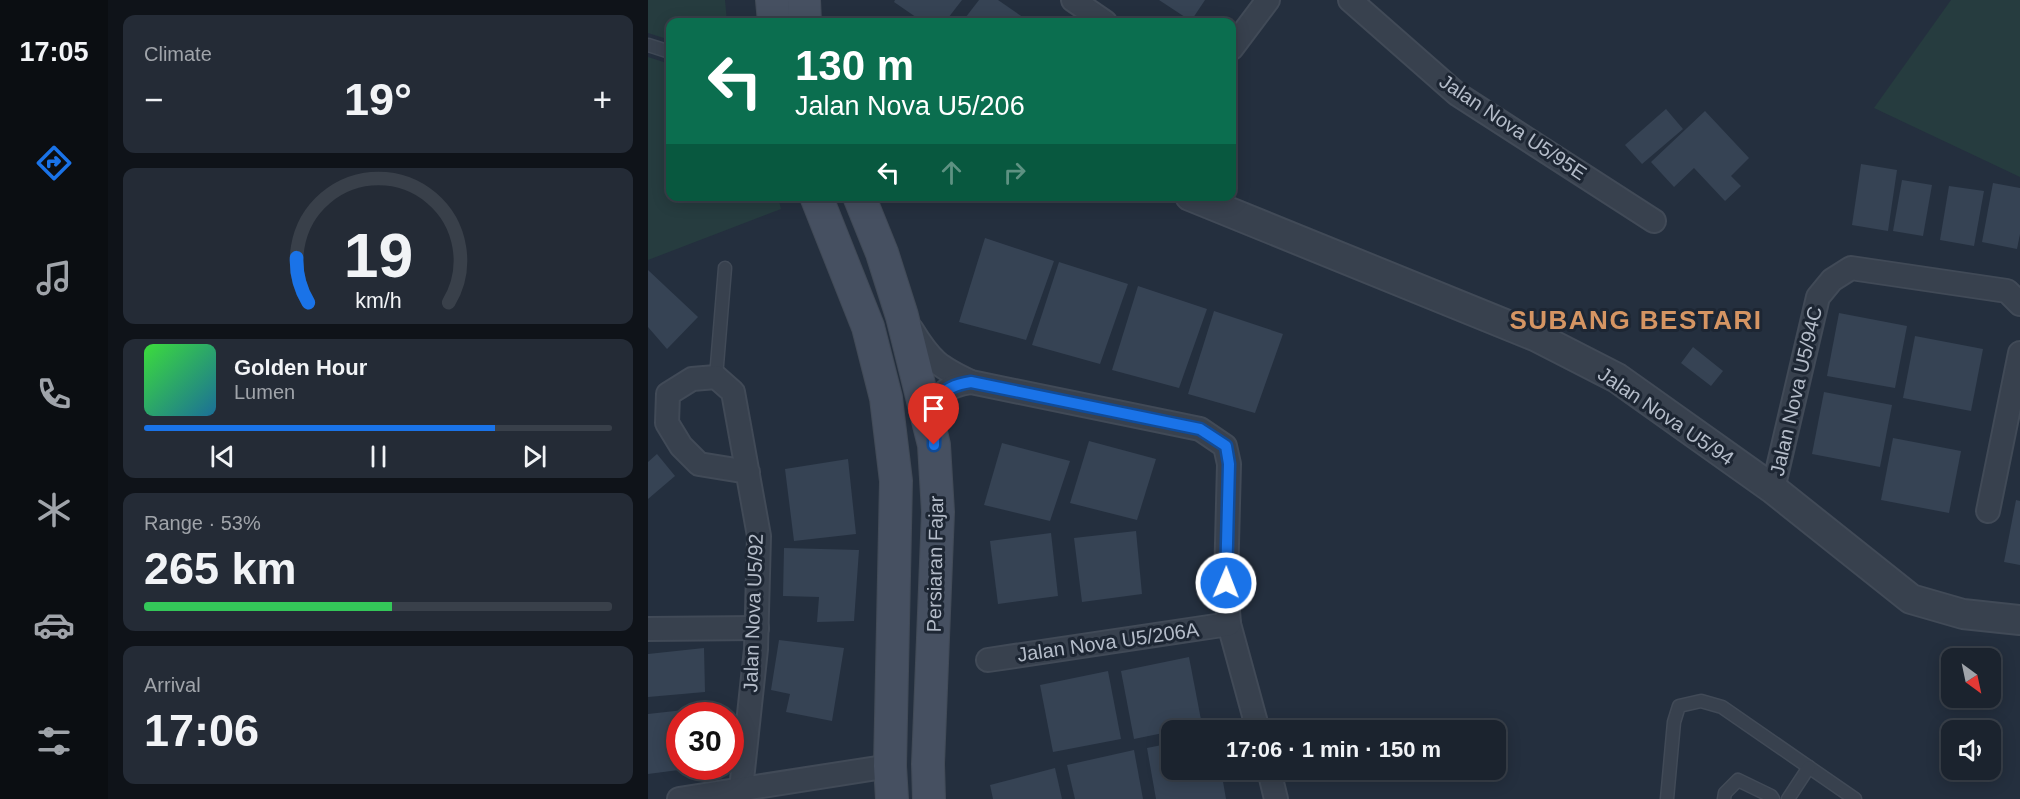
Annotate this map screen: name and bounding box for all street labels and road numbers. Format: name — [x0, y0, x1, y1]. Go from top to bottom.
street label: Jalan Nova U5/95E — [1435, 70, 1591, 184]
street label: Jalan Nova U5/94C — [1766, 304, 1826, 478]
street label: Jalan Nova U5/94 — [1594, 362, 1738, 470]
street label: Persiaran Fajar — [923, 495, 947, 633]
street label: Jalan Nova U5/92 — [739, 533, 767, 693]
street label: Jalan Nova U5/206A — [1016, 618, 1201, 666]

